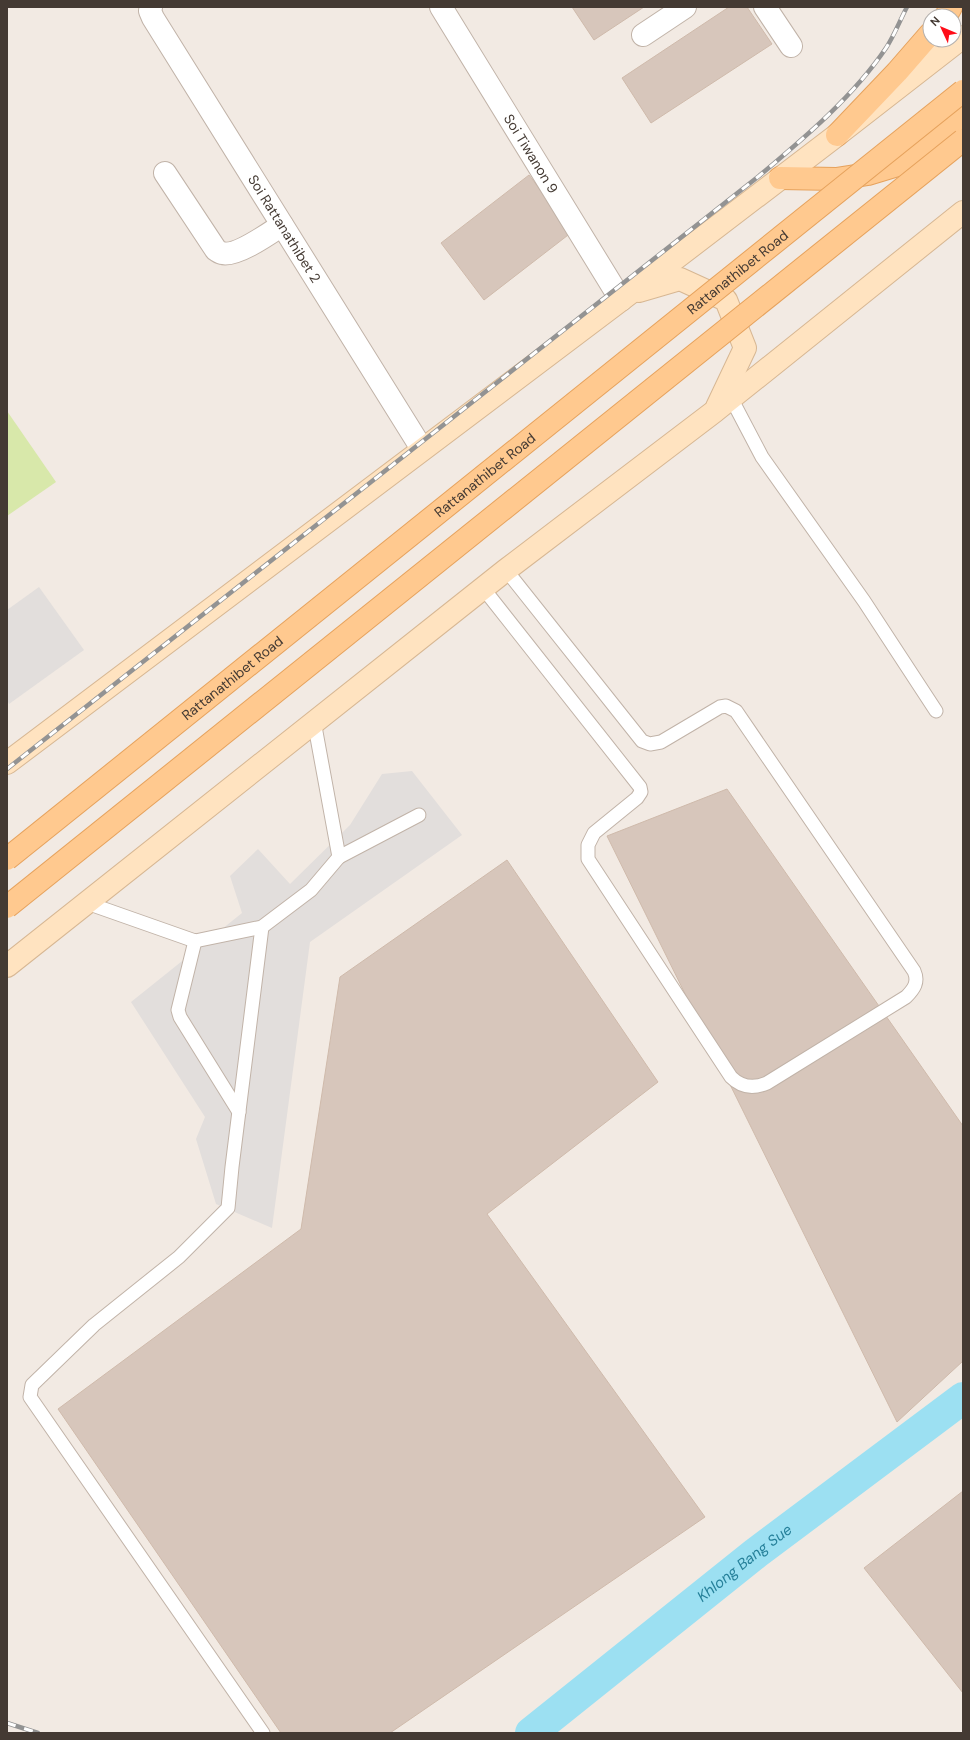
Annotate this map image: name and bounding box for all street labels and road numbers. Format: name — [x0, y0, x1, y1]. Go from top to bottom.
street label: Soi Tiwanon 9 — [500, 111, 562, 197]
street label: Soi Rattanathibet 2 — [244, 171, 325, 286]
street label: Rattanathibet Road — [683, 226, 792, 318]
street label: Rattanathibet Road — [431, 429, 539, 521]
street label: Rattanathibet Road — [178, 632, 287, 724]

